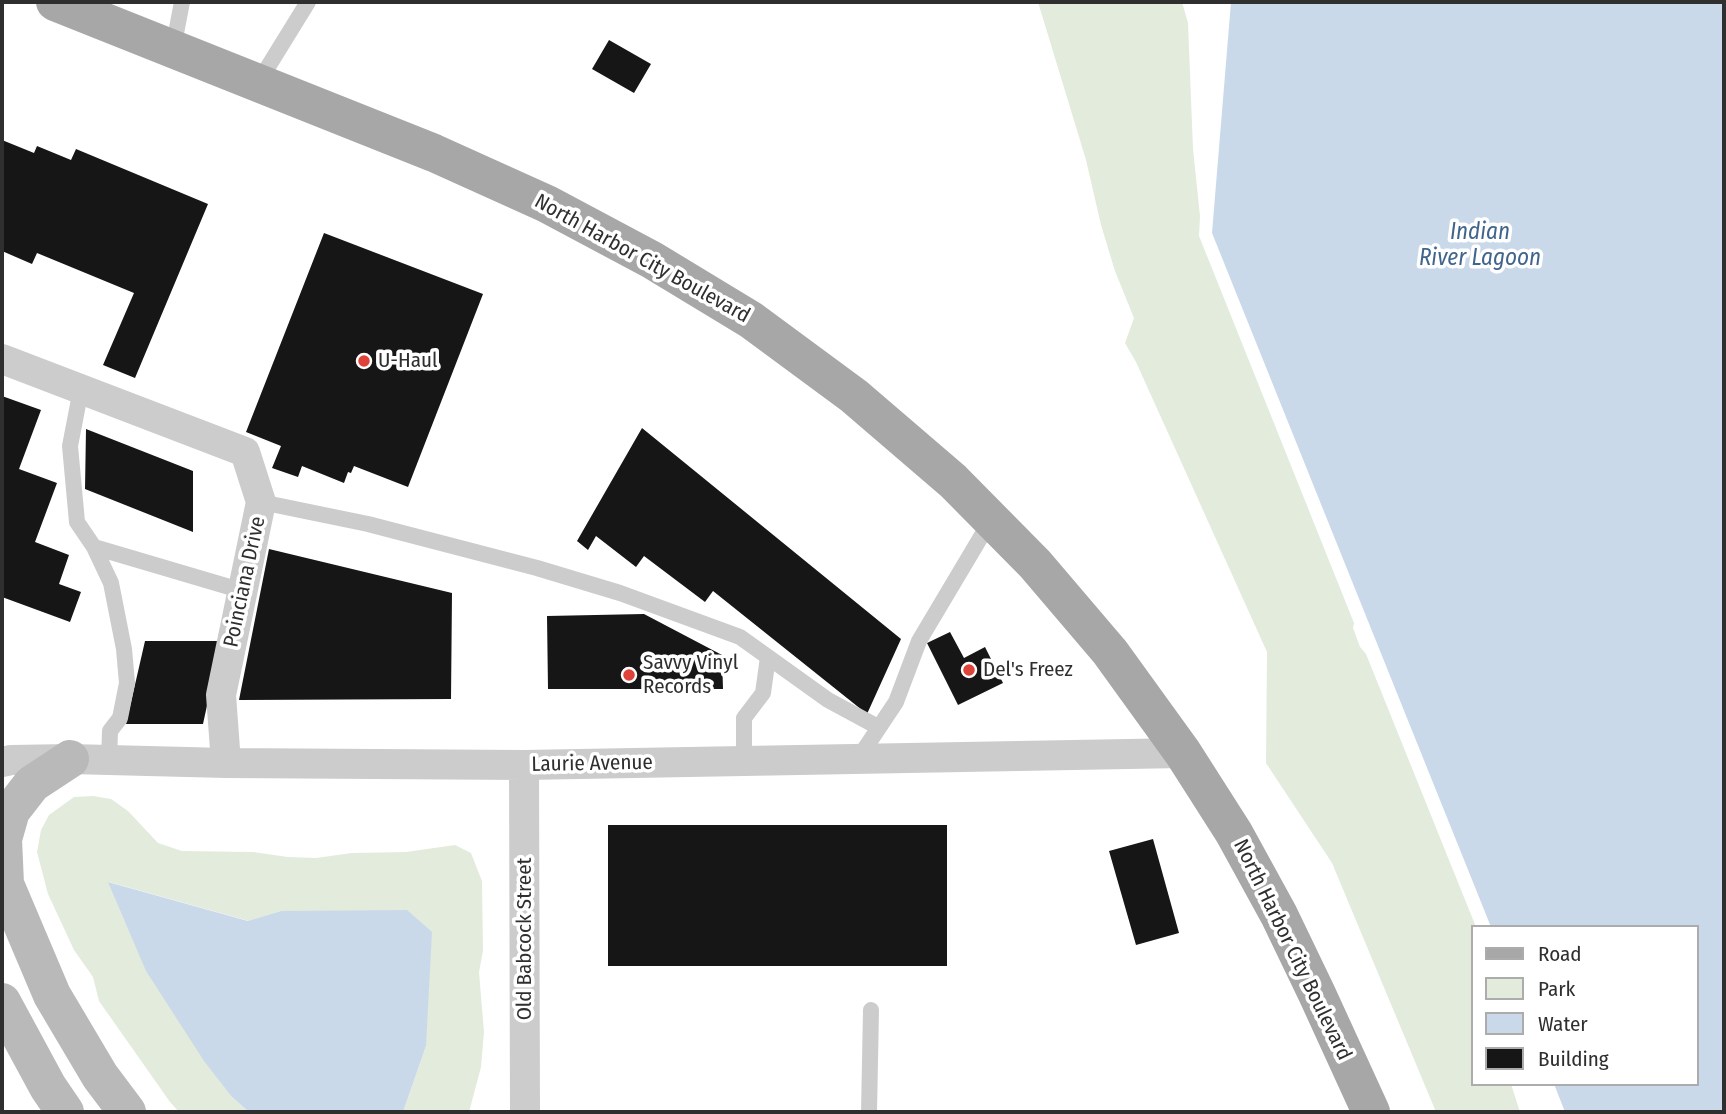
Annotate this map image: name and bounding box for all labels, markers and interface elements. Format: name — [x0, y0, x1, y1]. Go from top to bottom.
street label: North Harbor City Boulevard — [530, 189, 754, 329]
water label: Indian River Lagoon — [1419, 219, 1541, 273]
place label: U-Haul — [378, 348, 438, 374]
marker: U-Haul — [356, 353, 372, 369]
street label: Poinciana Drive — [219, 514, 271, 650]
place label: Savvy Vinyl Records — [643, 650, 738, 700]
place label: Del's Freez — [983, 657, 1073, 683]
marker: Del's Freez — [961, 662, 977, 678]
marker: Savvy Vinyl Records — [621, 667, 637, 683]
street label: Laurie Avenue — [531, 750, 653, 778]
street label: North Harbor City Boulevard — [1228, 836, 1356, 1064]
street label: Old Babcock Street — [512, 858, 538, 1020]
legend — [1470, 925, 1698, 1086]
text: Road — [1538, 941, 1582, 967]
text: Park — [1538, 976, 1575, 1002]
text: Water — [1538, 1011, 1588, 1037]
text: Building — [1538, 1046, 1609, 1072]

